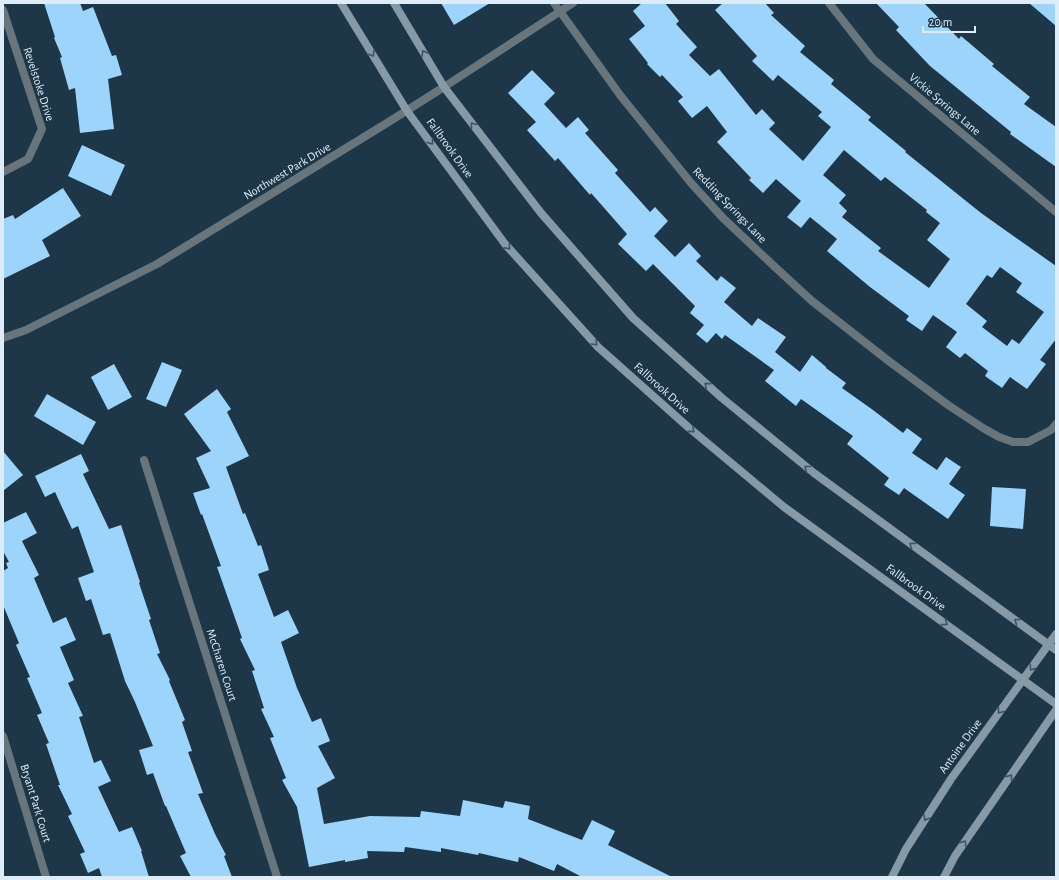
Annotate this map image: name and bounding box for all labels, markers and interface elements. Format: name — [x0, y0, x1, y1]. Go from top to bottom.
scale bar — [923, 8, 975, 34]
text: 20 m — [929, 16, 952, 28]
street label: Revelstoke Drive — [21, 46, 57, 122]
one-way arrow — [368, 50, 375, 57]
one-way arrow — [422, 50, 429, 57]
street label: Vickie Springs Lane — [907, 71, 983, 137]
street label: Fallbrook Drive — [424, 116, 476, 180]
one-way arrow — [471, 122, 478, 129]
one-way arrow — [426, 138, 433, 145]
street label: Northwest Park Drive — [242, 140, 332, 202]
street label: Redding Springs Lane — [691, 165, 769, 245]
one-way arrow — [504, 242, 511, 249]
one-way arrow — [590, 338, 598, 346]
street label: Fallbrook Drive — [632, 360, 692, 416]
one-way arrow — [704, 382, 712, 389]
one-way arrow — [687, 426, 694, 433]
one-way arrow — [805, 465, 812, 472]
one-way arrow — [909, 542, 916, 550]
street label: Fallbrook Drive — [884, 561, 948, 613]
one-way arrow — [940, 618, 947, 625]
one-way arrow — [1014, 619, 1021, 626]
street label: McCharen Court — [205, 628, 239, 703]
one-way arrow — [1029, 664, 1037, 671]
one-way arrow — [998, 707, 1005, 714]
street label: Antoine Drive — [936, 717, 984, 775]
street label: Bryant Park Court — [17, 763, 54, 844]
one-way arrow — [1005, 774, 1013, 781]
one-way arrow — [923, 814, 931, 821]
one-way arrow — [959, 841, 966, 848]

